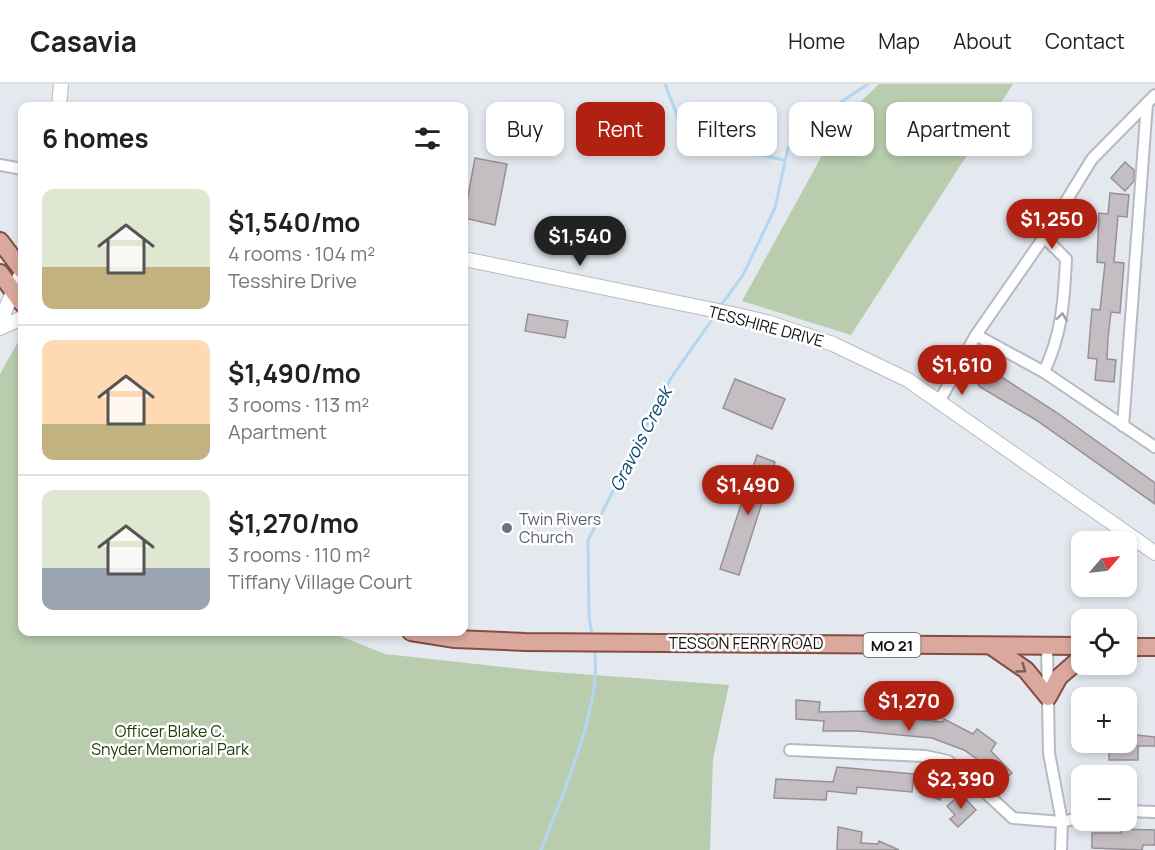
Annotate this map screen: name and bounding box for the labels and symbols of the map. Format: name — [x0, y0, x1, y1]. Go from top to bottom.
pin: $1,250 — [1003, 199, 1101, 250]
pin: $1,540 — [531, 216, 629, 267]
street label: TESSHIRE DRIVE — [706, 300, 826, 352]
one-way arrow — [1055, 312, 1067, 322]
pin: $1,610 — [913, 345, 1011, 396]
water label: Gravois Creek — [603, 380, 678, 495]
pin: $1,490 — [699, 465, 797, 516]
place label: Twin Rivers Church — [519, 508, 601, 548]
marker: Twin Rivers Church — [500, 521, 514, 535]
north arrow — [1071, 531, 1137, 597]
street label: TESSON FERRY ROAD — [669, 632, 824, 654]
road number: MO 21 — [864, 633, 920, 657]
one-way arrow — [1016, 662, 1027, 673]
pin: $1,270 — [860, 681, 958, 732]
park label: Officer Blake C. Snyder Memorial Park — [91, 720, 250, 760]
pin: $2,390 — [912, 759, 1010, 810]

